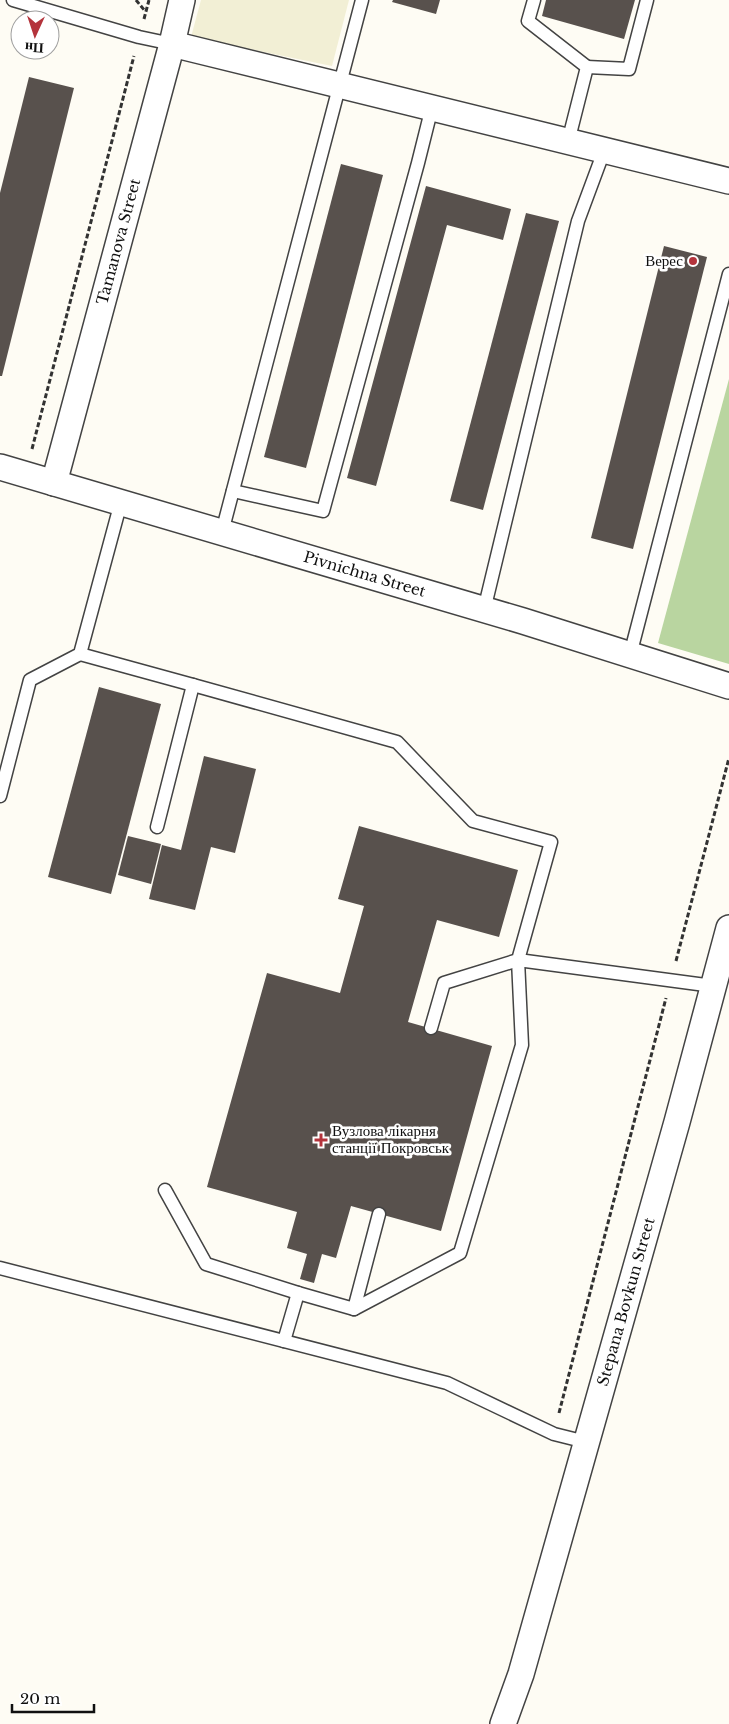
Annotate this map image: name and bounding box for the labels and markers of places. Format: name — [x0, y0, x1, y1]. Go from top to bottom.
place label: Верес — [645, 251, 683, 270]
marker: Верес — [687, 255, 699, 267]
place label: Вузлова лікарня станції Покровськ — [332, 1121, 450, 1157]
marker: Вузлова лікарня станції Покровськ — [314, 1133, 328, 1147]

